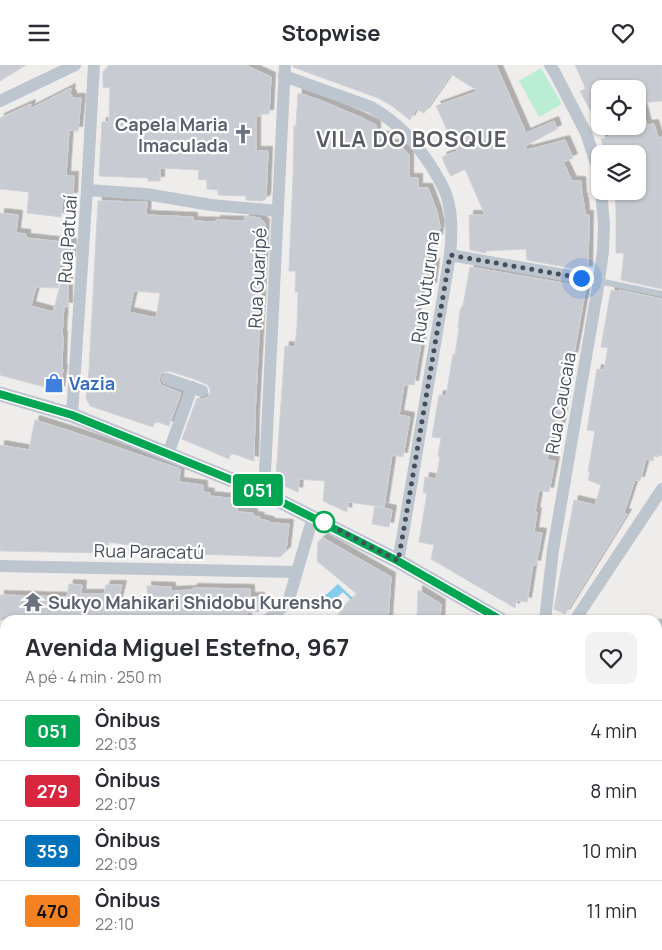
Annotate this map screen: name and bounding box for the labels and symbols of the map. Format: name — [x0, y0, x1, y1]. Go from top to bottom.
place label: Capela Maria Imaculada — [115, 112, 228, 157]
church icon: Capela Maria Imaculada — [232, 123, 254, 145]
district label: VILA DO BOSQUE — [316, 124, 508, 154]
street label: Rua Patuaí — [52, 194, 82, 284]
street label: Rua Guaripé — [242, 227, 272, 329]
street label: Rua Vuturuna — [405, 230, 445, 344]
your location — [569, 266, 594, 291]
street label: Rua Caucaia — [539, 350, 581, 456]
place label: Vazia — [69, 371, 115, 395]
shop icon: Vazia — [43, 372, 65, 394]
line badge: 051 — [229, 474, 287, 506]
unlabelled marker — [313, 511, 335, 533]
street label: Rua Paracatú — [94, 538, 204, 564]
place label: Sukyo Mahikari Shidobu Kurensho — [48, 590, 343, 614]
temple icon: Sukyo Mahikari Shidobu Kurensho — [22, 591, 44, 613]

